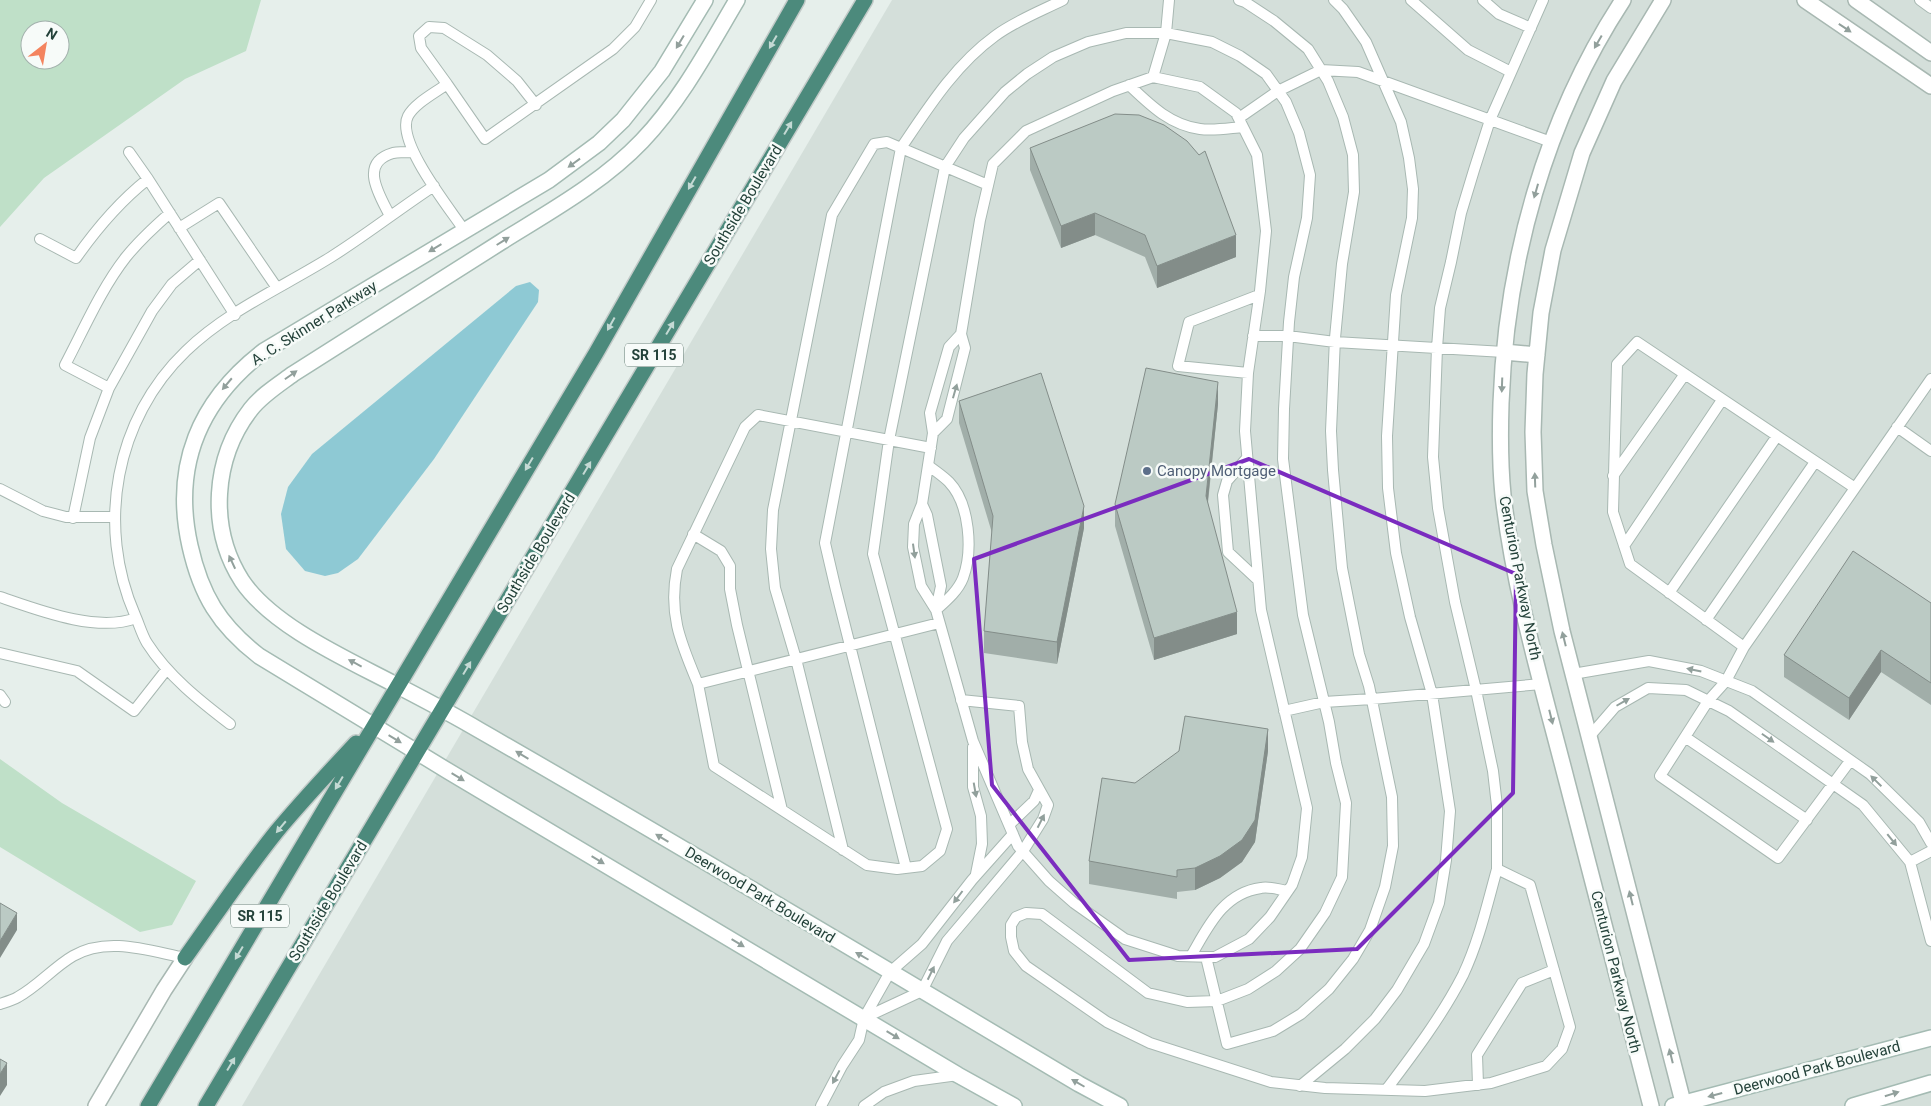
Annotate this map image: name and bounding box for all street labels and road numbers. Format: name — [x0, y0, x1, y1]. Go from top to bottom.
street label: Southside Boulevard — [700, 142, 786, 268]
street label: A. C. Skinner Parkway — [248, 277, 380, 369]
road number: SR 115 — [625, 344, 683, 366]
street label: Southside Boulevard — [493, 490, 579, 616]
street label: Centurion Parkway North — [1495, 494, 1545, 662]
street label: Southside Boulevard — [285, 838, 371, 964]
street label: Deerwood Park Boulevard — [682, 843, 838, 947]
street label: Centurion Parkway North — [1587, 889, 1645, 1055]
road number: SR 115 — [231, 904, 289, 928]
street label: Deerwood Park Boulevard — [1732, 1037, 1902, 1099]

